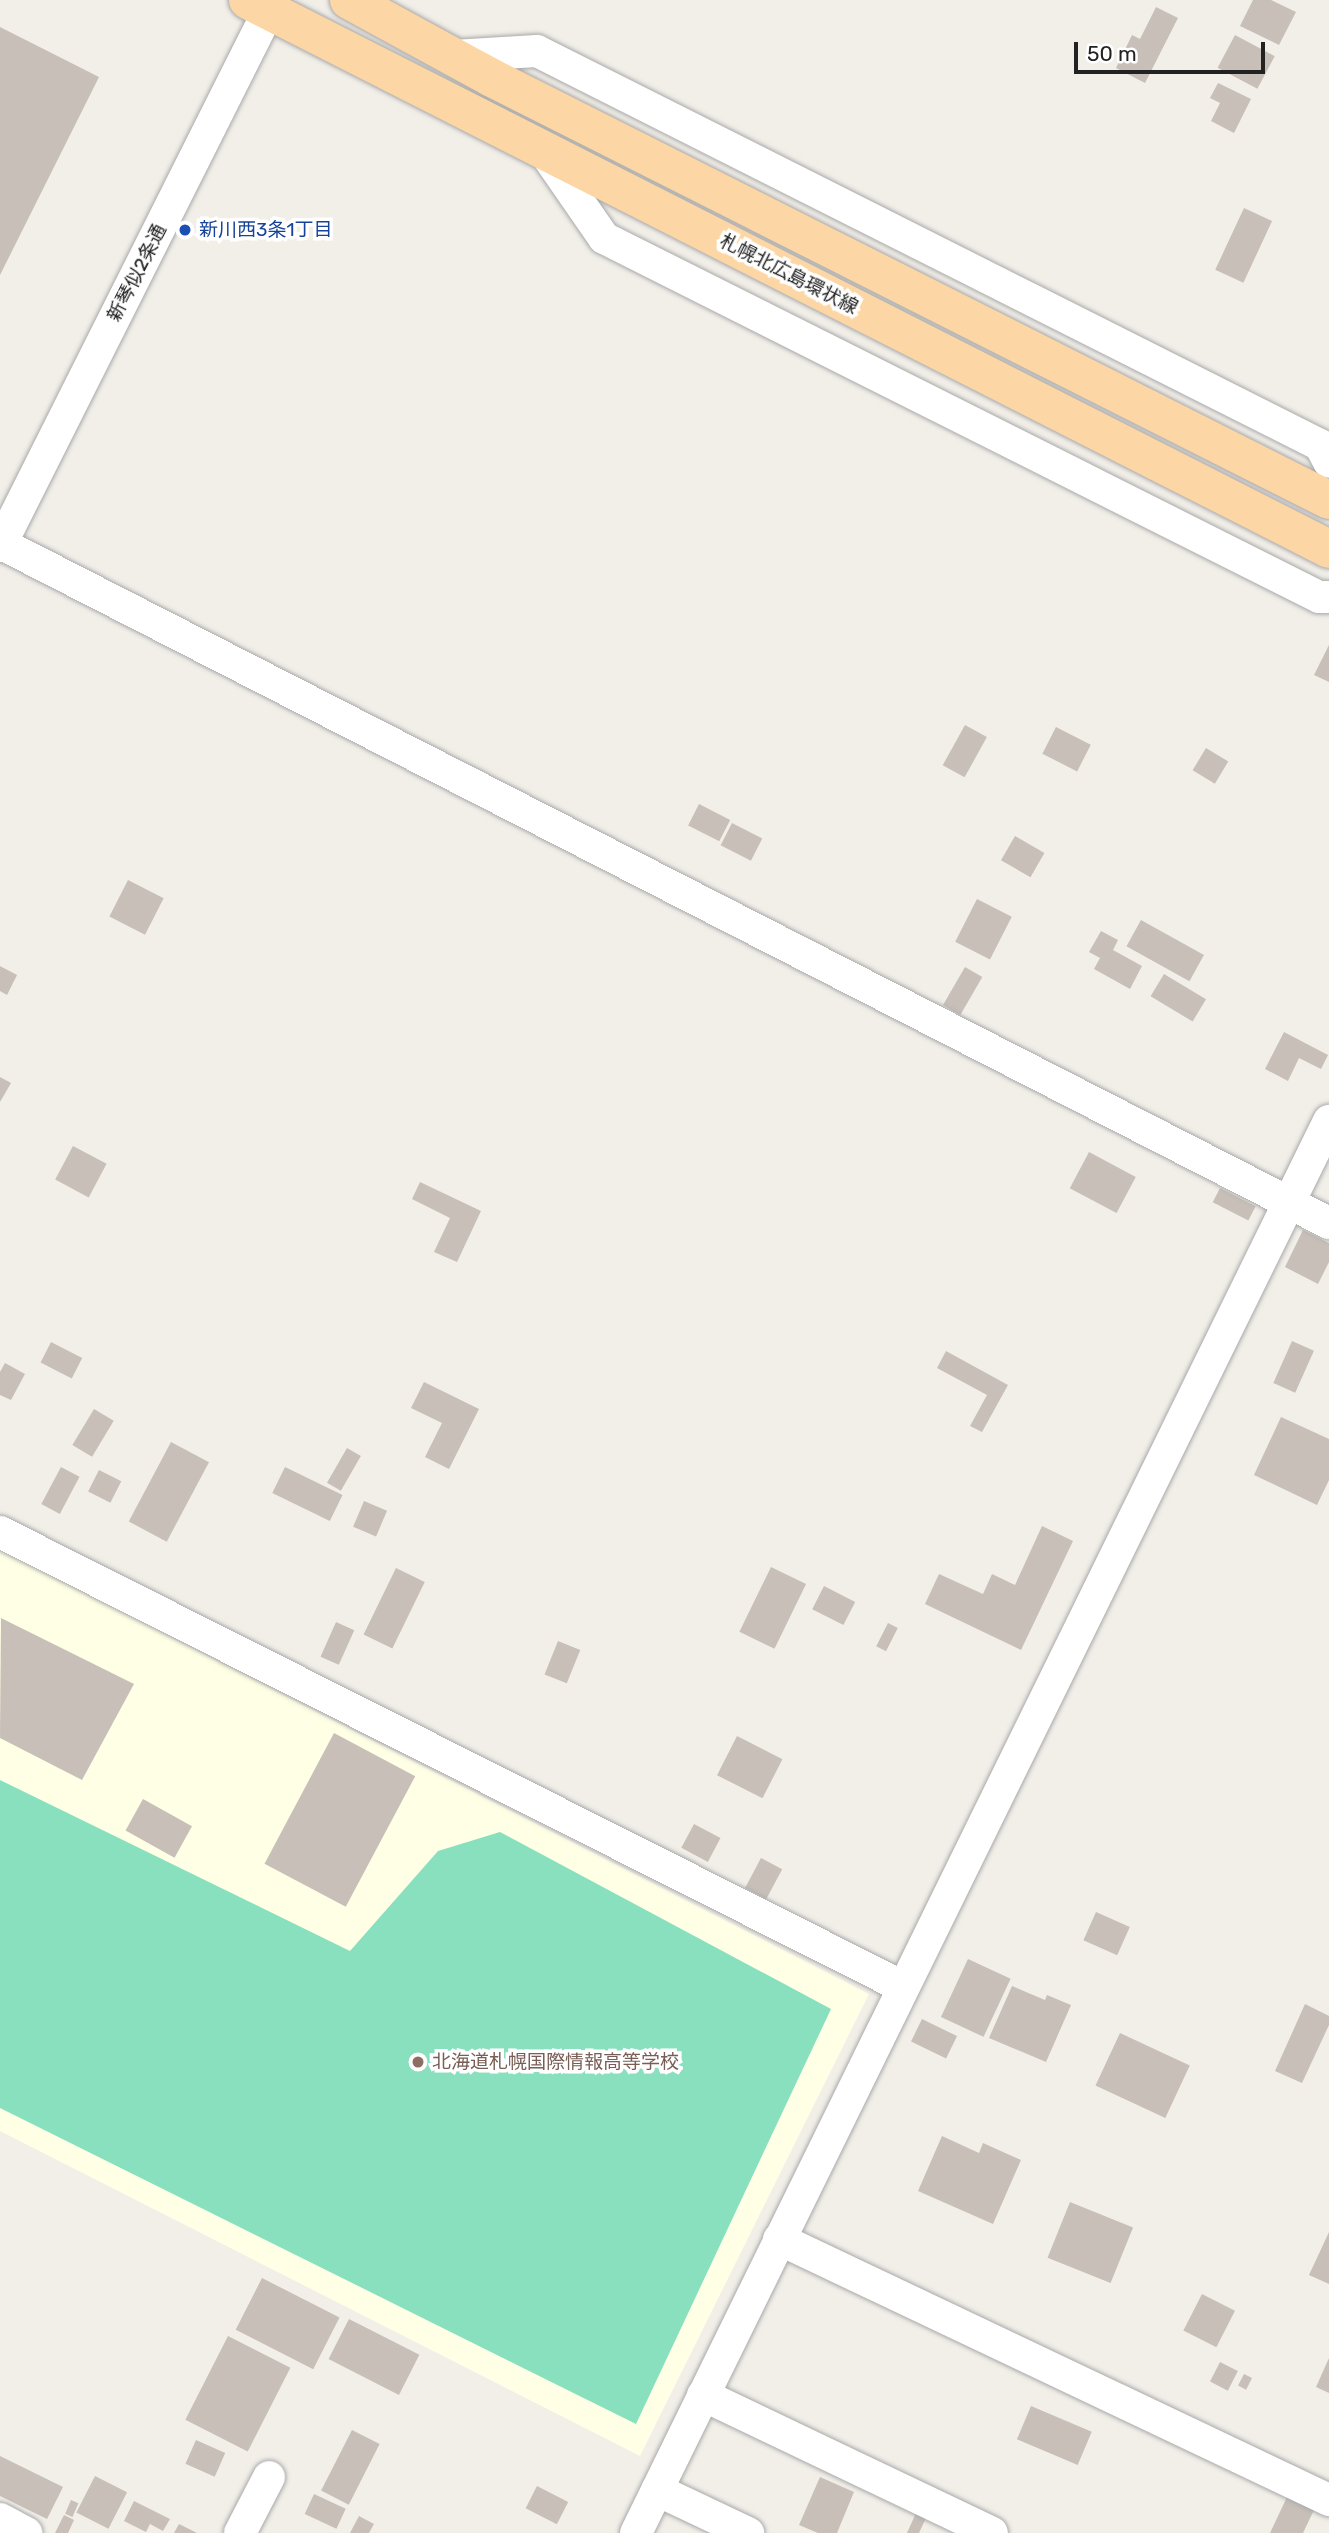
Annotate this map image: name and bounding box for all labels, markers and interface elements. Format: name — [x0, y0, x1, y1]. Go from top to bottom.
scale bar — [1077, 28, 1268, 72]
text: 50 m — [1087, 41, 1137, 66]
place label: 新川西3条1丁目 — [199, 219, 333, 241]
street label: 新琴似2条通 — [103, 221, 171, 325]
marker: 新川西3条1丁目 — [177, 222, 193, 238]
street label: 札幌北広島環状線 — [716, 229, 862, 319]
place label: 北海道札幌国際情報高等学校 — [432, 2051, 679, 2073]
marker: 北海道札幌国際情報高等学校 — [410, 2054, 426, 2070]

